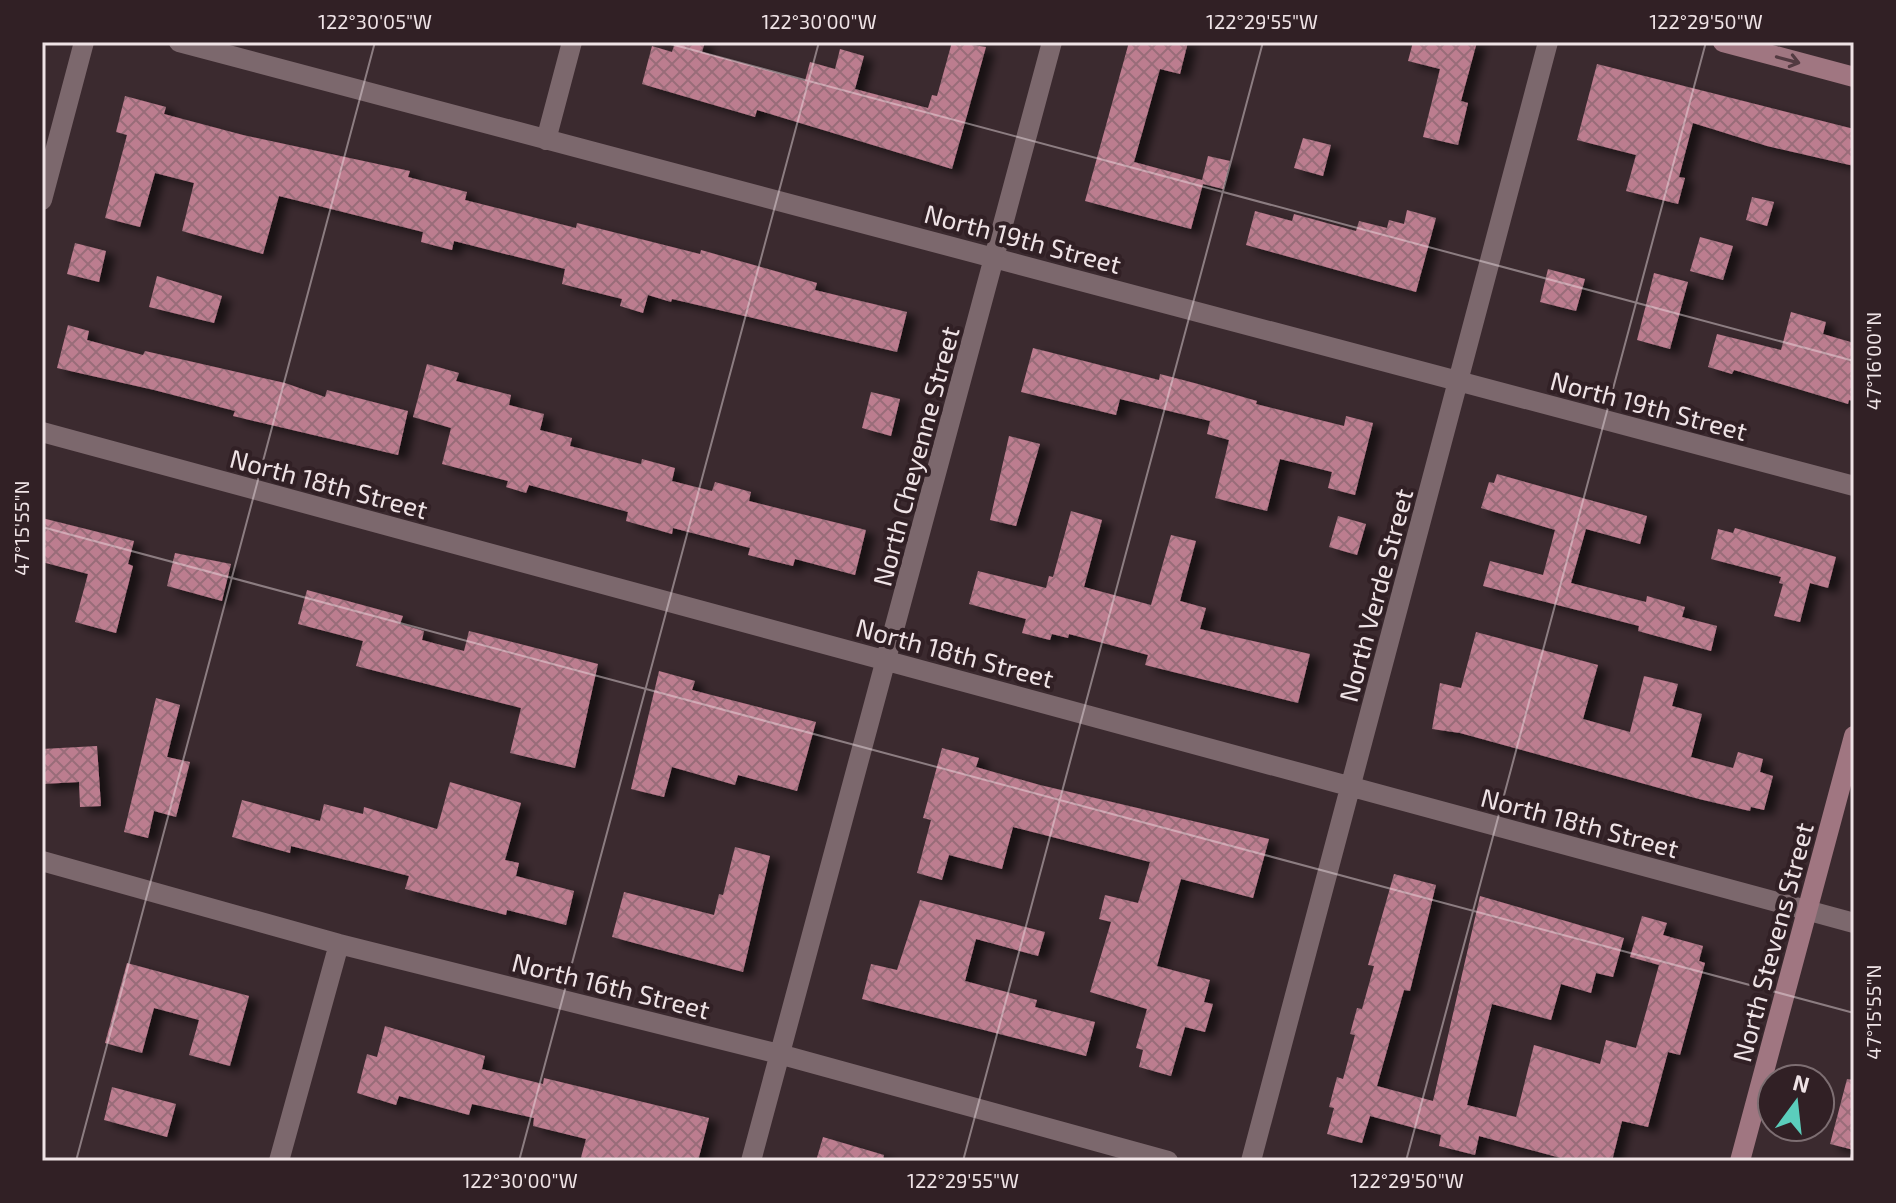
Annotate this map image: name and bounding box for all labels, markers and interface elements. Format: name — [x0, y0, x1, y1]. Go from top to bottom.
text: 122°30'05"W — [318, 9, 432, 33]
text: 122°30'00"W — [761, 9, 877, 33]
text: 122°29'55"W — [1206, 9, 1318, 33]
text: 122°29'50"W — [1649, 9, 1763, 33]
one-way arrow — [1775, 53, 1801, 68]
street label: North 19th Street — [921, 197, 1125, 279]
text: 47°16'00"N — [1861, 312, 1885, 410]
street label: North Cheyenne Street — [865, 323, 965, 589]
street label: North 19th Street — [1547, 364, 1751, 446]
street label: North 18th Street — [227, 442, 431, 524]
text: 47°15'55"N — [9, 480, 33, 576]
street label: North Verde Street — [1332, 485, 1418, 705]
street label: North 18th Street — [853, 611, 1057, 693]
street label: North 18th Street — [1478, 781, 1682, 863]
street label: North Stevens Street — [1725, 819, 1819, 1065]
street label: North 16th Street — [509, 945, 713, 1025]
text: 47°15'55"N — [1861, 964, 1885, 1060]
north arrow — [1756, 1063, 1836, 1143]
text: N — [1790, 1068, 1812, 1097]
text: 122°30'00"W — [462, 1168, 578, 1192]
text: 122°29'55"W — [907, 1168, 1019, 1192]
text: 122°29'50"W — [1350, 1168, 1464, 1192]

